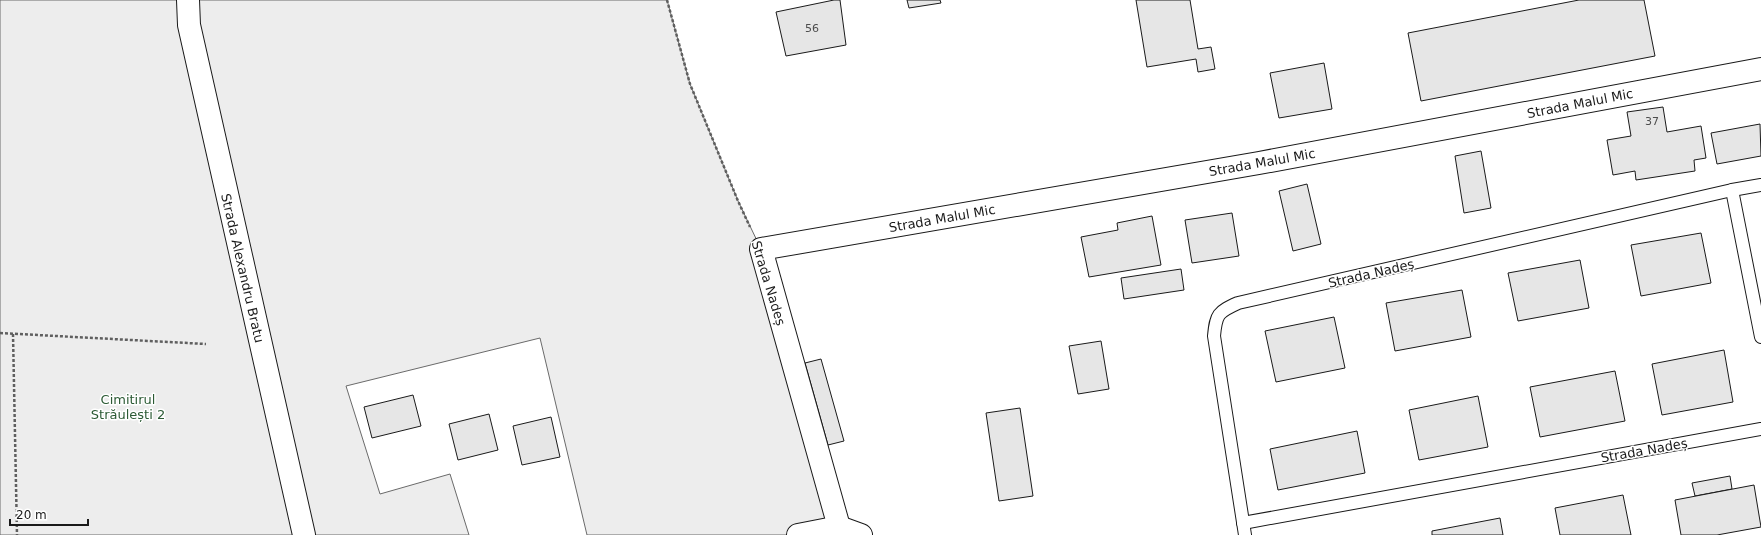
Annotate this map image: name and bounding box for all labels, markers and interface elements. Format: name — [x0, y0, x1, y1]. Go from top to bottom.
house number: 56 — [805, 22, 819, 35]
street label: Strada Malul Mic — [1526, 86, 1634, 121]
house number: 37 — [1645, 115, 1659, 128]
street label: Strada Malul Mic — [1208, 146, 1316, 179]
street label: Strada Alexandru Bratu — [218, 192, 267, 344]
street label: Strada Malul Mic — [888, 202, 996, 235]
street label: Strada Nadeș — [749, 239, 789, 327]
street label: Strada Nadeș — [1327, 256, 1416, 291]
park label: Cimitirul Străulești 2 — [91, 392, 165, 422]
street label: Strada Nadeș — [1600, 435, 1689, 465]
scale bar — [10, 501, 88, 527]
text: 20 m — [16, 508, 47, 522]

